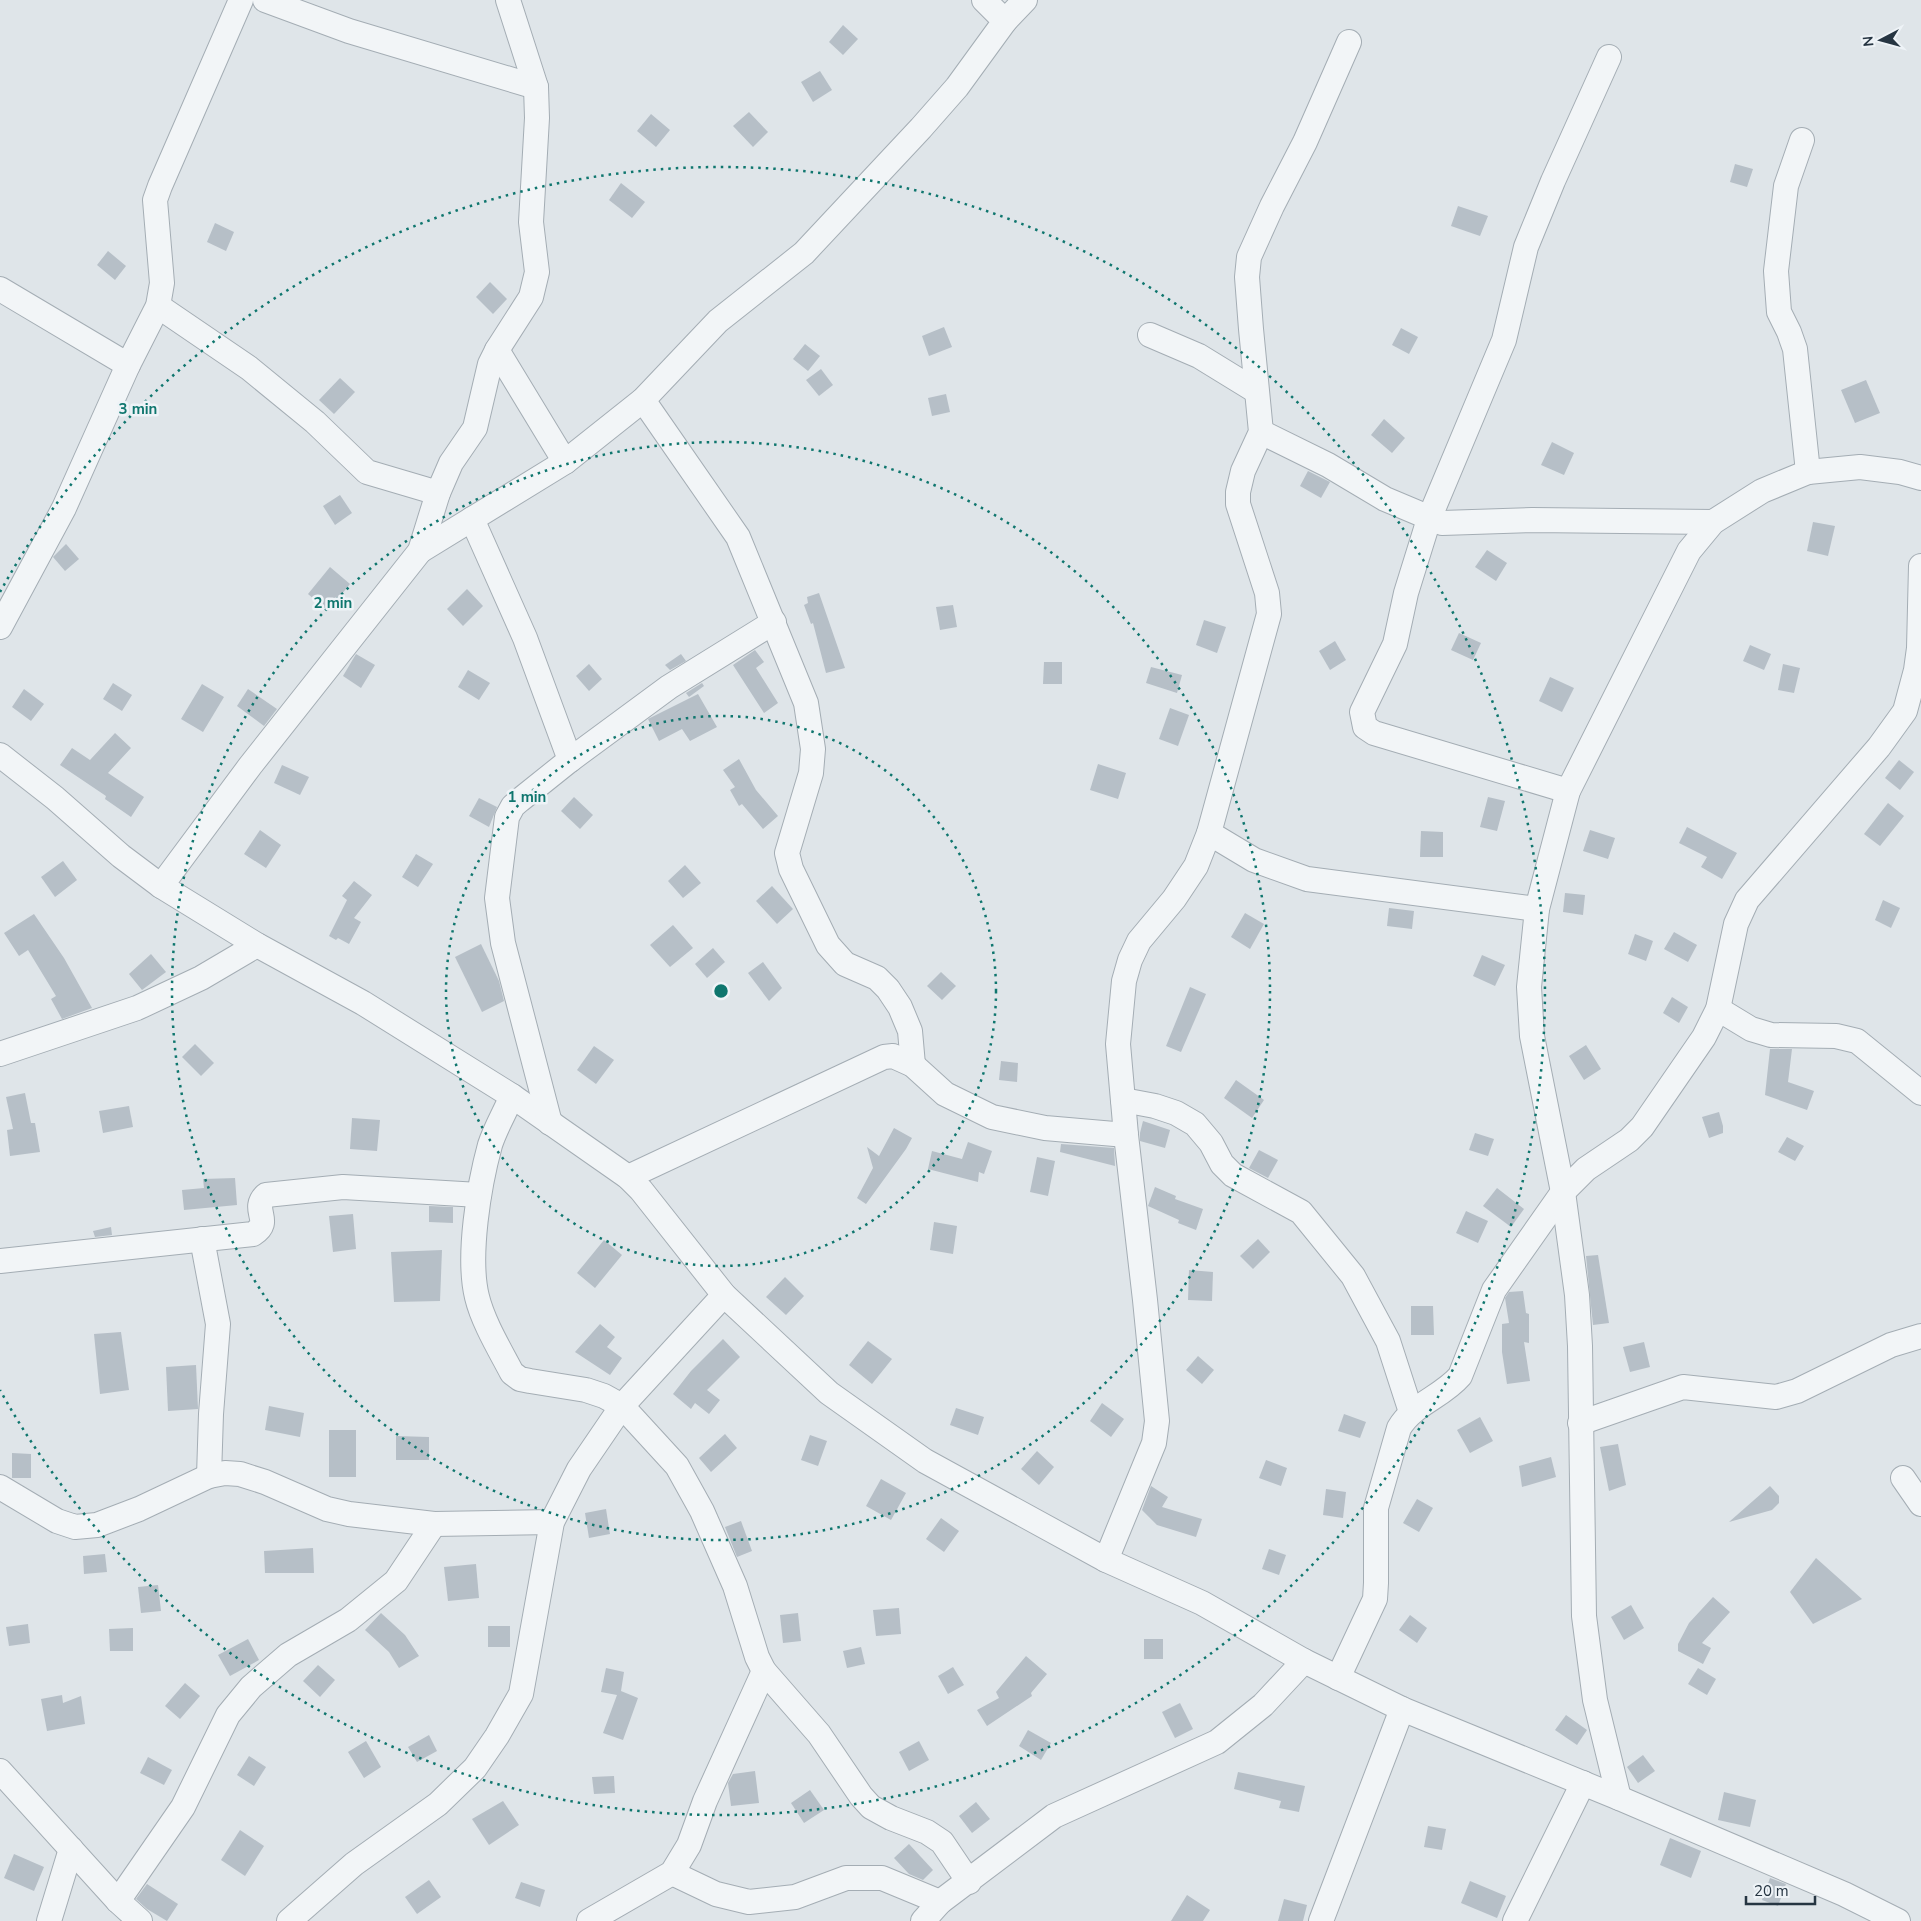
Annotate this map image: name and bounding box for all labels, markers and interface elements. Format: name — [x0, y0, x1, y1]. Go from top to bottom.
north arrow — [1856, 15, 1906, 65]
text: N — [1859, 35, 1879, 48]
text: 3 min — [119, 399, 157, 419]
text: 2 min — [314, 593, 352, 613]
text: 1 min — [508, 787, 546, 807]
centre of rings — [712, 982, 730, 1000]
scale bar — [1746, 1874, 1815, 1906]
text: 20 m — [1754, 1881, 1789, 1901]

